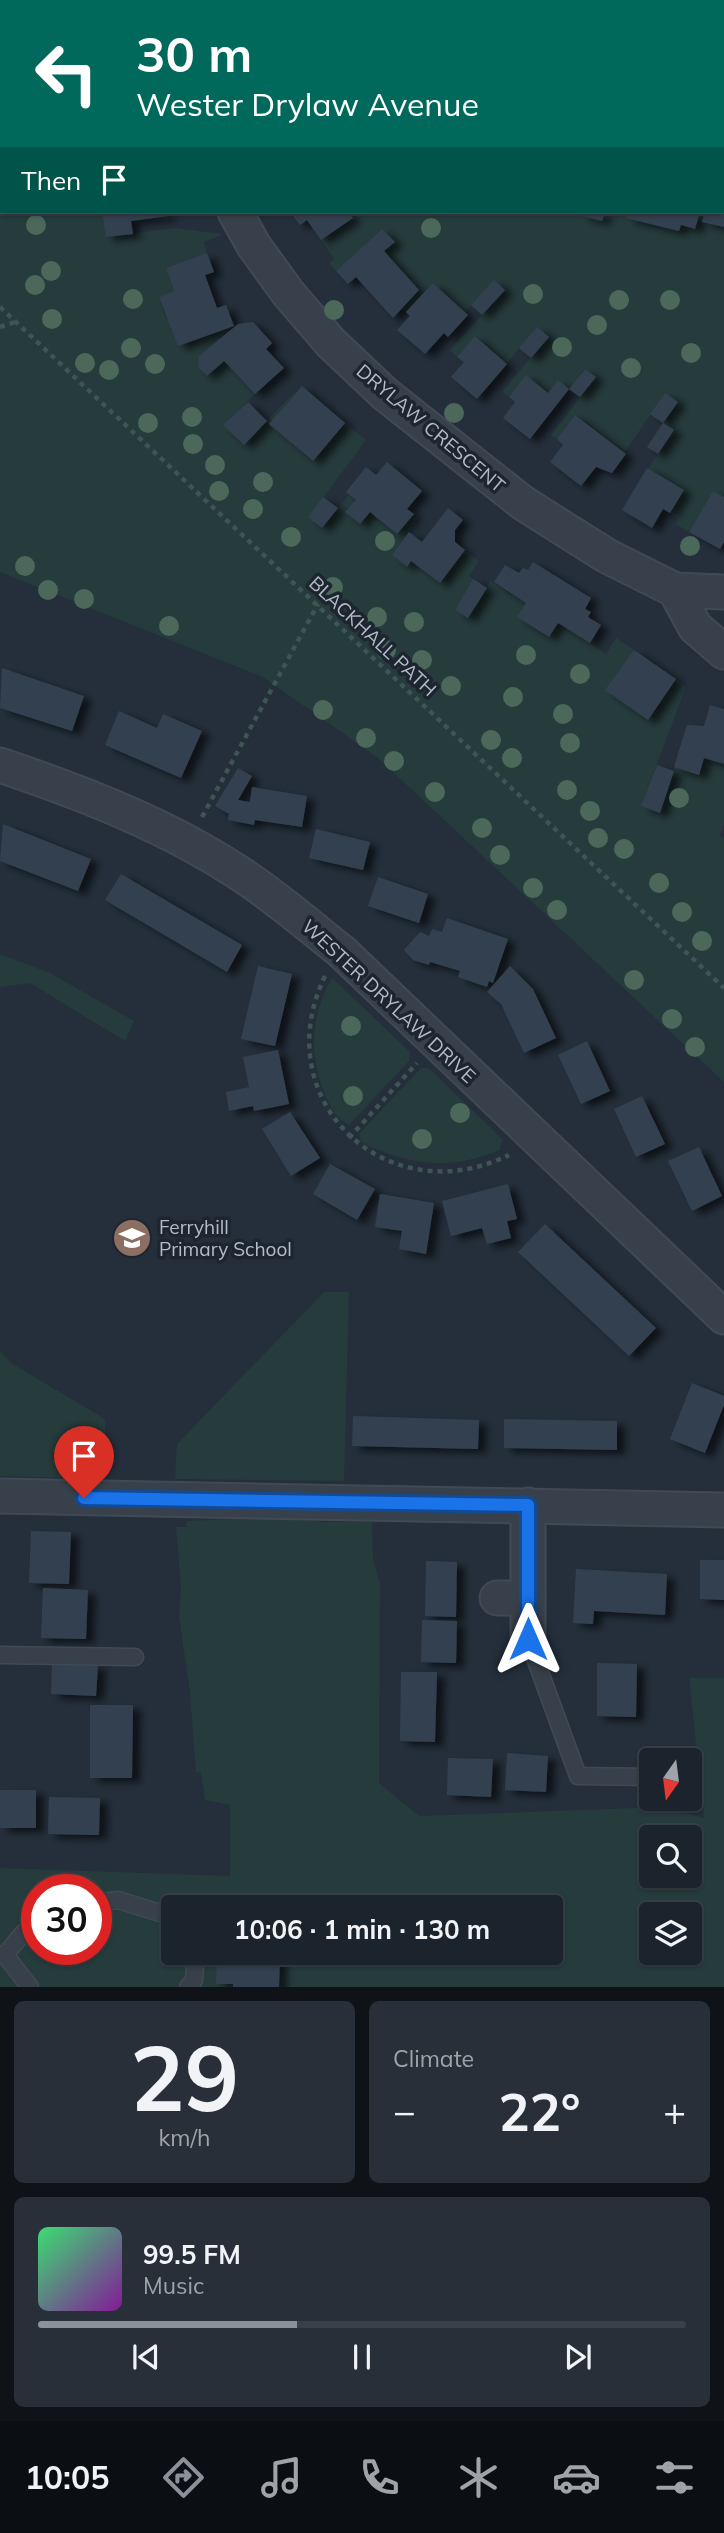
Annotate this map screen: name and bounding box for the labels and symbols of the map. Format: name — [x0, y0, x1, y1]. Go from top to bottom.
street label: DRYLAW CRESCENT — [352, 359, 511, 498]
street label: BLACKHALL PATH — [304, 571, 442, 701]
street label: WESTER DRYLAW DRIVE — [297, 914, 481, 1088]
place label: Ferryhill Primary School — [159, 1215, 292, 1261]
school or university icon: Ferryhill Primary School — [111, 1217, 153, 1259]
pin — [54, 1426, 114, 1498]
position arrow — [491, 1602, 565, 1676]
north arrow — [639, 1748, 702, 1811]
speed limit sign: 30 — [21, 1874, 112, 1965]

